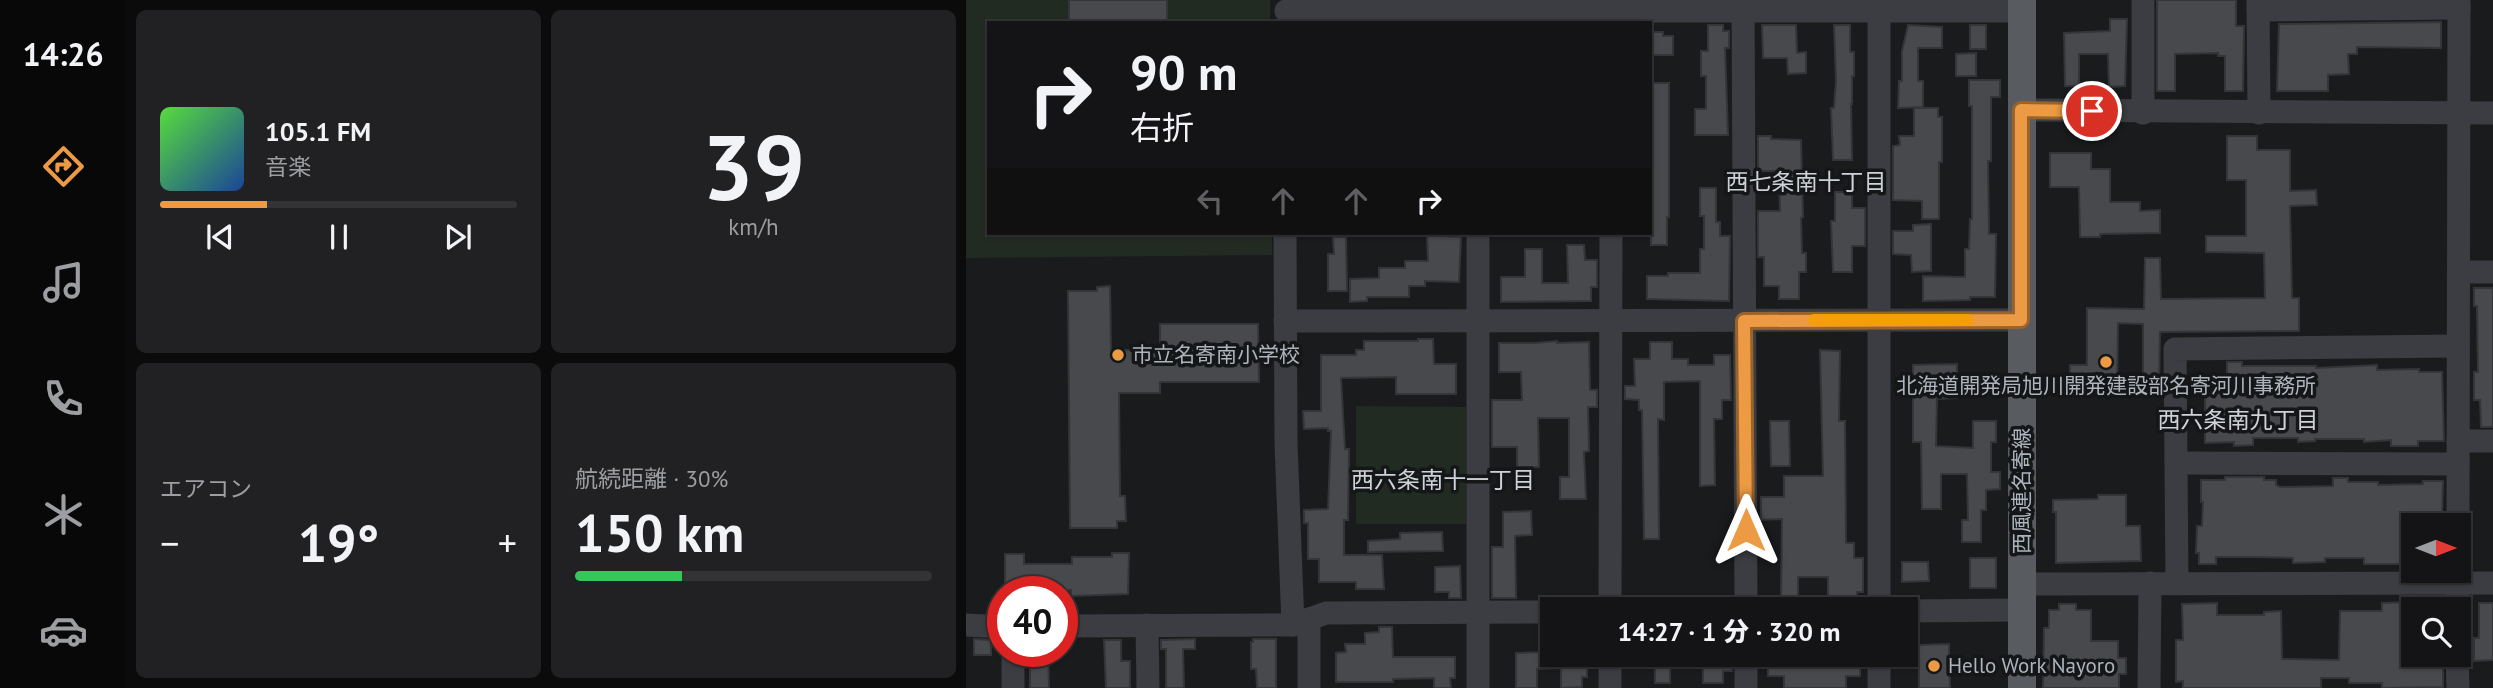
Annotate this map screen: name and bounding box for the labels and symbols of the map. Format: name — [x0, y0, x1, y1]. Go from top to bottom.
pin — [2062, 81, 2122, 141]
district label: 西七条南十丁目 — [1726, 167, 1887, 196]
place label: 市立名寄南小学校 — [1132, 341, 1300, 368]
marker: 市立名寄南小学校 — [1110, 347, 1126, 363]
marker: 北海道開発局旭川開発建設部名寄河川事務所 — [2098, 354, 2114, 370]
place label: 北海道開発局旭川開発建設部名寄河川事務所 — [1896, 372, 2316, 399]
district label: 西六条南九丁目 — [2158, 405, 2319, 434]
street label: 西風連名寄線 — [2008, 428, 2035, 554]
district label: 西六条南十一丁目 — [1351, 465, 1535, 494]
position arrow — [1709, 493, 1783, 567]
north arrow — [2401, 513, 2471, 583]
speed limit sign: 40 — [987, 576, 1078, 667]
place label: Hello Work Nayoro — [1948, 652, 2115, 679]
marker: Hello Work Nayoro — [1926, 658, 1942, 674]

